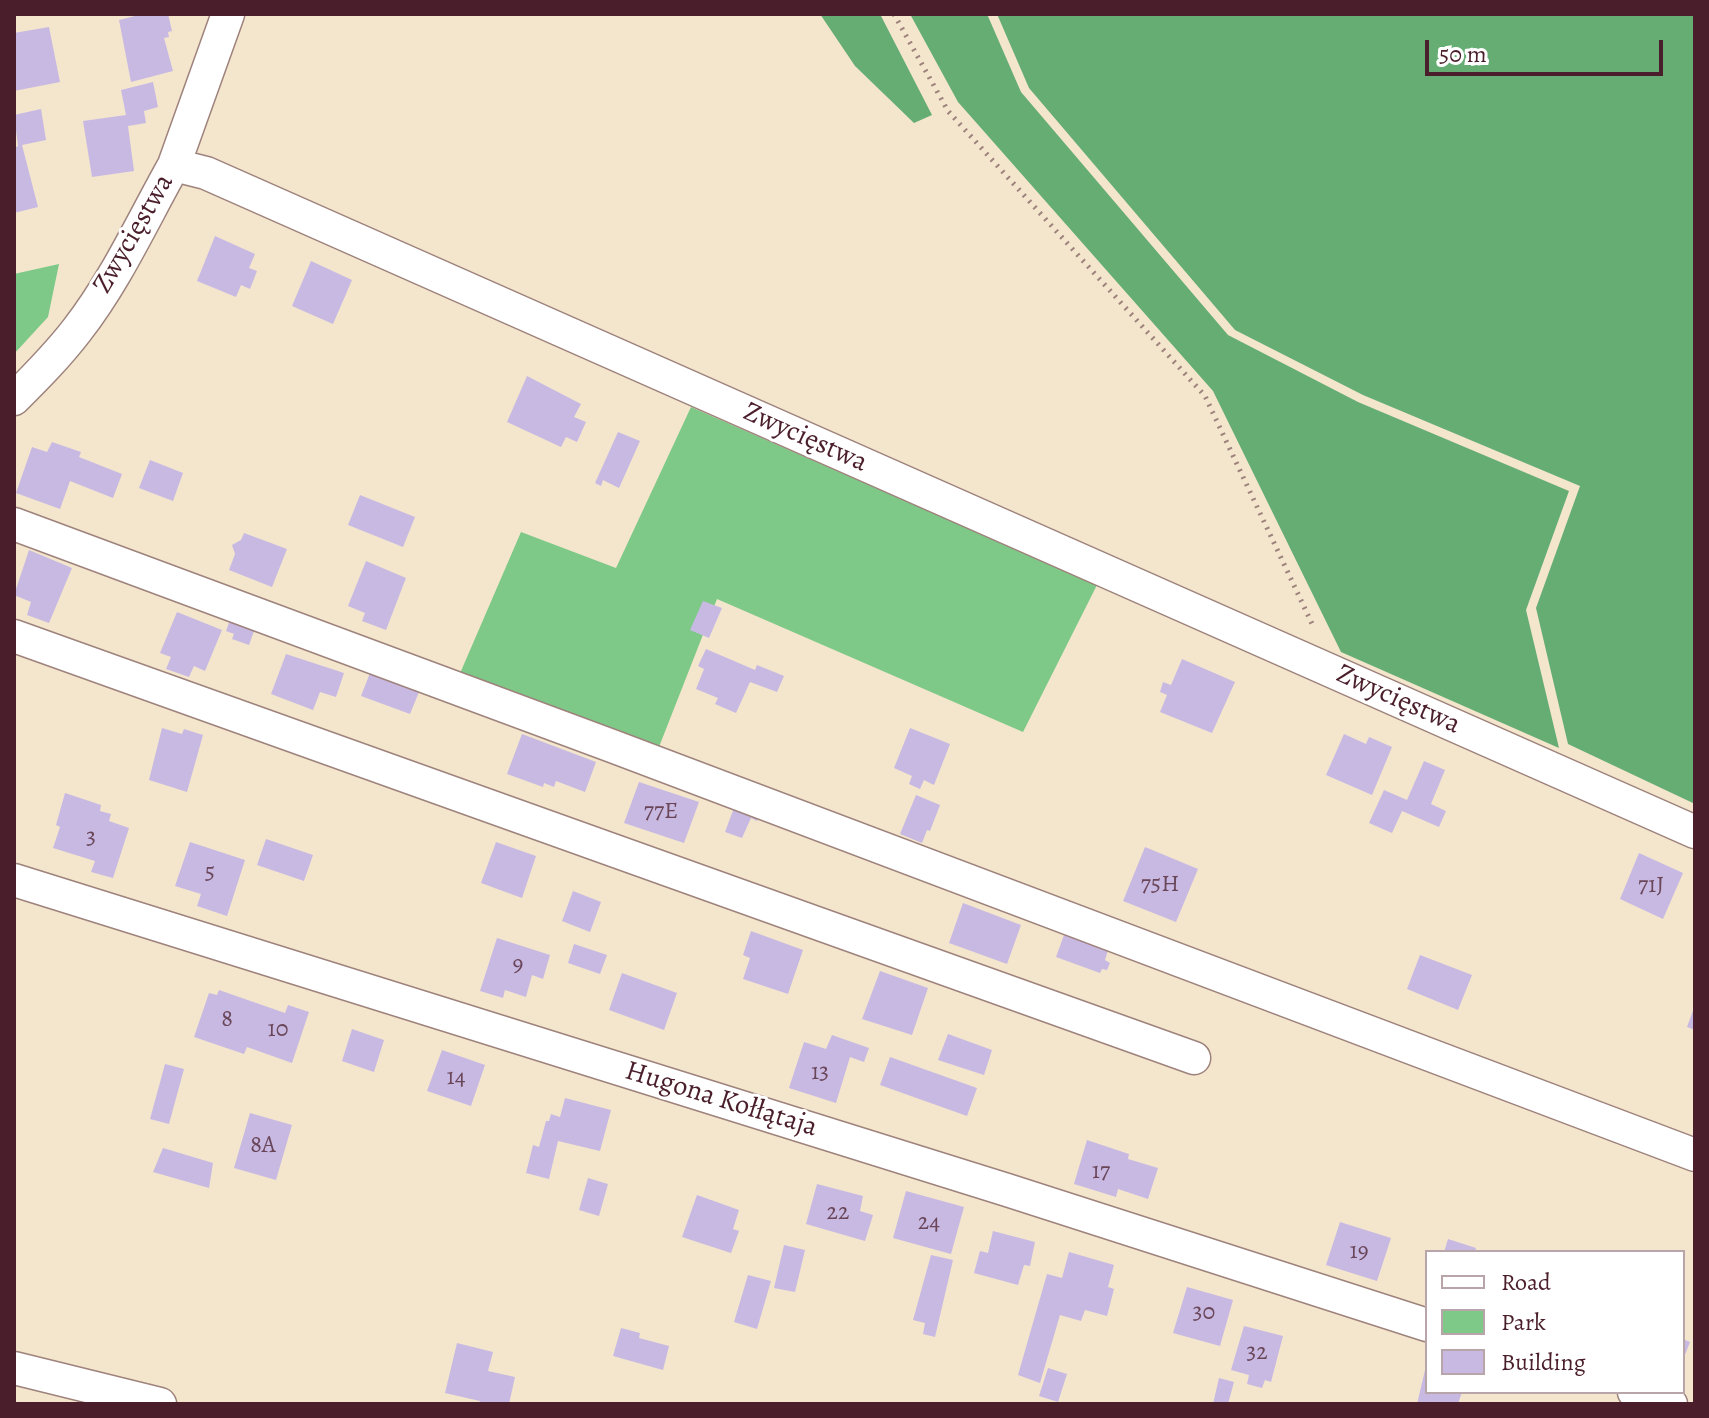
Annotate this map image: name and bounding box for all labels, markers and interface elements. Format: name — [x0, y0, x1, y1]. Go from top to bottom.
scale bar — [1429, 24, 1667, 74]
text: 50 m — [1439, 38, 1487, 70]
street label: Zwycięstwa — [86, 168, 182, 300]
street label: Zwycięstwa — [738, 396, 872, 480]
street label: Zwycięstwa — [1331, 658, 1465, 742]
house number: 77E — [644, 798, 678, 826]
house number: 3 — [86, 824, 96, 852]
house number: 5 — [205, 859, 215, 887]
house number: 75H — [1141, 871, 1179, 899]
house number: 71J — [1638, 872, 1664, 900]
house number: 9 — [513, 951, 523, 979]
house number: 8 — [221, 1006, 233, 1034]
house number: 10 — [268, 1016, 288, 1044]
street label: Hugona Kołłątaja — [621, 1055, 821, 1145]
house number: 13 — [811, 1059, 829, 1087]
house number: 14 — [446, 1064, 466, 1092]
house number: 8A — [250, 1132, 276, 1160]
house number: 17 — [1092, 1158, 1110, 1186]
house number: 22 — [827, 1199, 849, 1227]
house number: 24 — [918, 1209, 940, 1237]
house number: 19 — [1349, 1238, 1369, 1266]
legend — [1425, 1250, 1685, 1394]
text: Road — [1501, 1266, 1551, 1298]
house number: 30 — [1193, 1299, 1215, 1327]
text: Park — [1501, 1306, 1546, 1338]
house number: 32 — [1246, 1339, 1268, 1367]
text: Building — [1501, 1346, 1586, 1378]

